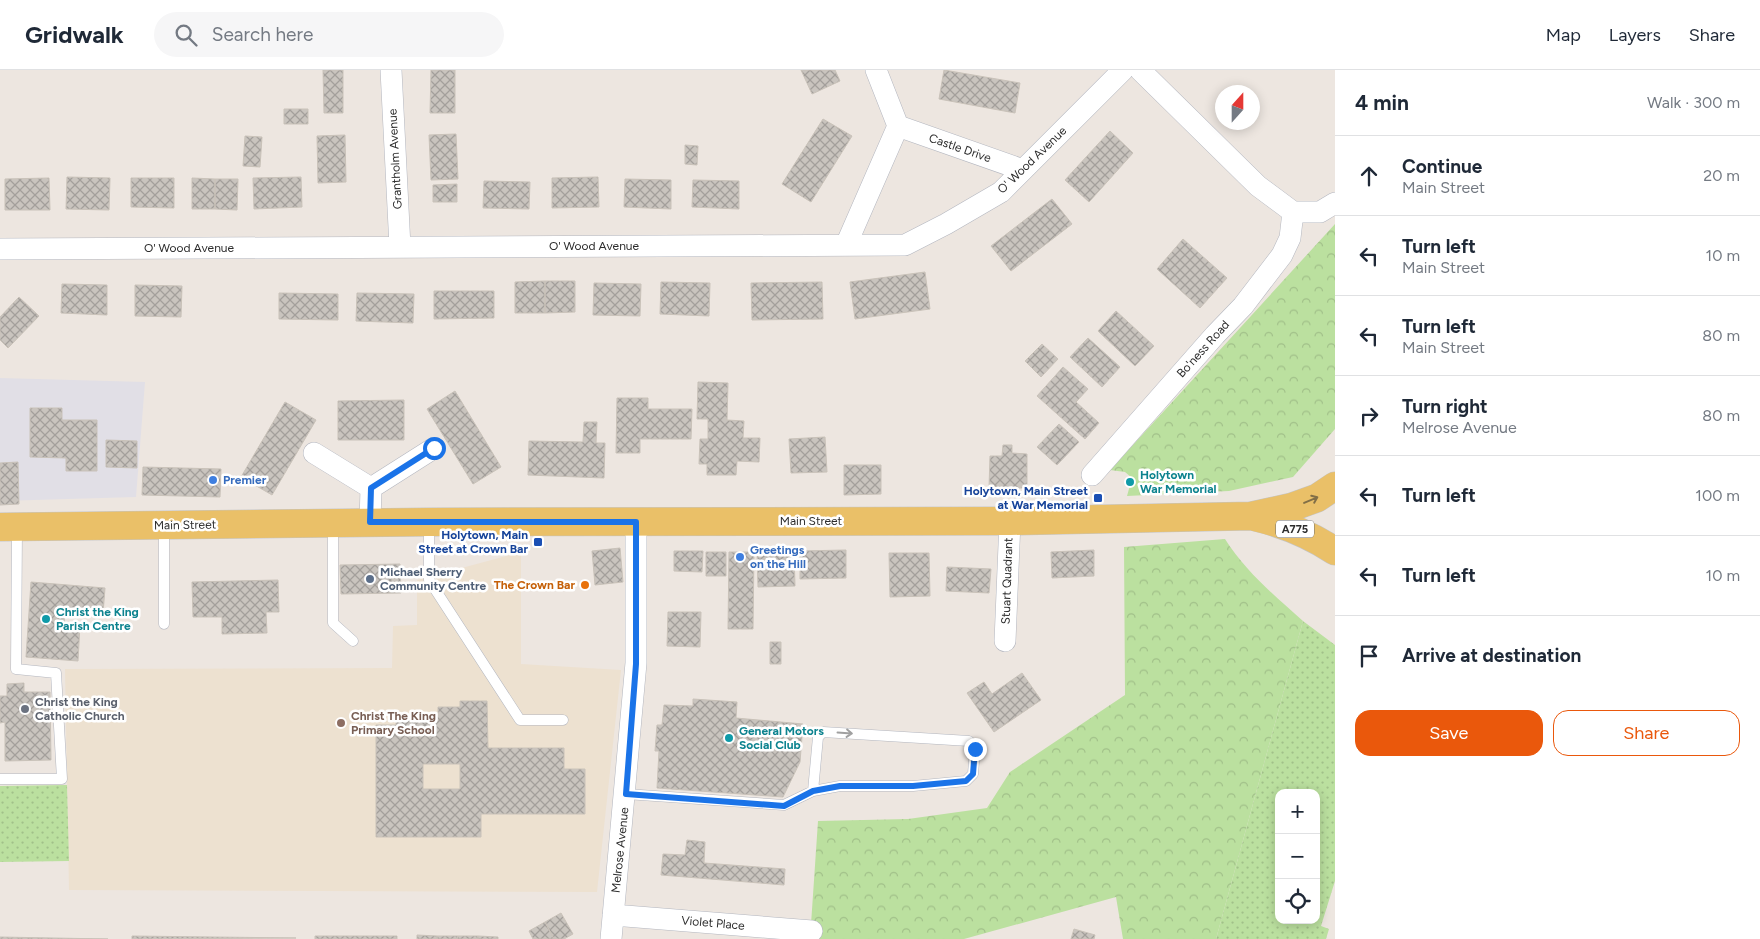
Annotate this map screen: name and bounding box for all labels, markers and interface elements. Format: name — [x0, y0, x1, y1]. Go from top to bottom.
search box — [154, 12, 504, 57]
text: Gridwalk — [25, 20, 124, 49]
icon: search — [172, 21, 200, 49]
text: Search here — [212, 23, 313, 46]
text: Map — [1546, 24, 1581, 46]
text: Layers — [1609, 24, 1661, 46]
text: Share — [1689, 24, 1735, 46]
north arrow — [1215, 85, 1260, 130]
text: 4 min — [1355, 90, 1409, 115]
text: Walk · 300 m — [1647, 93, 1740, 112]
street label: Grantholm Avenue — [385, 108, 405, 210]
street label: O' Wood Avenue — [995, 123, 1070, 196]
street label: Castle Drive — [927, 131, 993, 165]
text: Continue — [1402, 155, 1482, 178]
icon: ahead — [1355, 162, 1383, 190]
text: 20 m — [1703, 166, 1740, 185]
text: Main Street — [1402, 178, 1485, 197]
text: Turn left — [1402, 235, 1476, 258]
street label: O' Wood Avenue — [549, 239, 640, 253]
street label: O' Wood Avenue — [144, 241, 235, 255]
icon: left — [1355, 242, 1383, 270]
text: 10 m — [1706, 246, 1740, 265]
text: Main Street — [1402, 258, 1485, 277]
text: Turn left — [1402, 315, 1476, 338]
street label: Bo'ness Road — [1174, 318, 1232, 380]
icon: left — [1355, 322, 1383, 350]
text: 80 m — [1702, 326, 1740, 345]
text: Main Street — [1402, 338, 1485, 357]
text: Turn right — [1402, 395, 1488, 418]
icon: right — [1355, 402, 1383, 430]
text: 80 m — [1702, 406, 1740, 425]
text: Melrose Avenue — [1402, 418, 1517, 437]
route start — [423, 437, 446, 460]
place label: Holytown War Memorial — [1140, 468, 1217, 496]
place label: Premier — [223, 473, 267, 487]
marker: Premier — [207, 474, 219, 486]
marker: Holytown War Memorial — [1124, 476, 1136, 488]
icon: left — [1355, 482, 1383, 510]
place label: Holytown, Main Street at War Memorial — [964, 484, 1088, 512]
text: Turn left — [1402, 484, 1476, 507]
text: 100 m — [1695, 486, 1740, 505]
marker: Holytown, Main Street at War Memorial — [1092, 492, 1104, 504]
one-way arrow — [1303, 494, 1318, 504]
street label: Main Street — [780, 514, 843, 528]
street label: Main Street — [154, 517, 217, 533]
road number: A775 — [1276, 520, 1314, 538]
place label: Holytown, Main Street at Crown Bar — [418, 528, 528, 556]
marker: Holytown, Main Street at Crown Bar — [532, 536, 544, 548]
street label: Stuart Quadrant — [998, 537, 1016, 625]
place label: Greetings on the Hill — [750, 543, 806, 571]
marker: Greetings on the Hill — [734, 551, 746, 563]
icon: left — [1355, 562, 1383, 590]
text: Turn left — [1402, 564, 1476, 587]
place label: Michael Sherry Community Centre — [380, 565, 487, 593]
text: 10 m — [1706, 566, 1740, 585]
marker: Michael Sherry Community Centre — [364, 573, 376, 585]
place label: The Crown Bar — [494, 578, 575, 592]
marker: The Crown Bar — [579, 579, 591, 591]
place label: Christ the King Parish Centre — [56, 605, 139, 633]
marker: Christ the King Parish Centre — [40, 613, 52, 625]
icon: arrive — [1355, 642, 1383, 670]
text: Arrive at destination — [1402, 644, 1581, 667]
place label: Christ the King Catholic Church — [35, 695, 125, 723]
marker: Christ the King Catholic Church — [19, 703, 31, 715]
place label: Christ The King Primary School — [351, 709, 436, 737]
button: Save — [1355, 710, 1543, 756]
button: Share — [1553, 710, 1740, 756]
marker: Christ The King Primary School — [335, 717, 347, 729]
place label: General Motors Social Club — [739, 724, 824, 752]
one-way arrow — [837, 729, 853, 738]
marker: General Motors Social Club — [723, 732, 735, 744]
route end — [964, 738, 987, 761]
map controls — [1275, 789, 1320, 924]
button: + — [1275, 789, 1320, 834]
street label: Melrose Avenue — [609, 806, 632, 894]
button: − — [1275, 834, 1320, 879]
button: locate — [1275, 879, 1320, 924]
street label: Violet Place — [681, 913, 746, 933]

